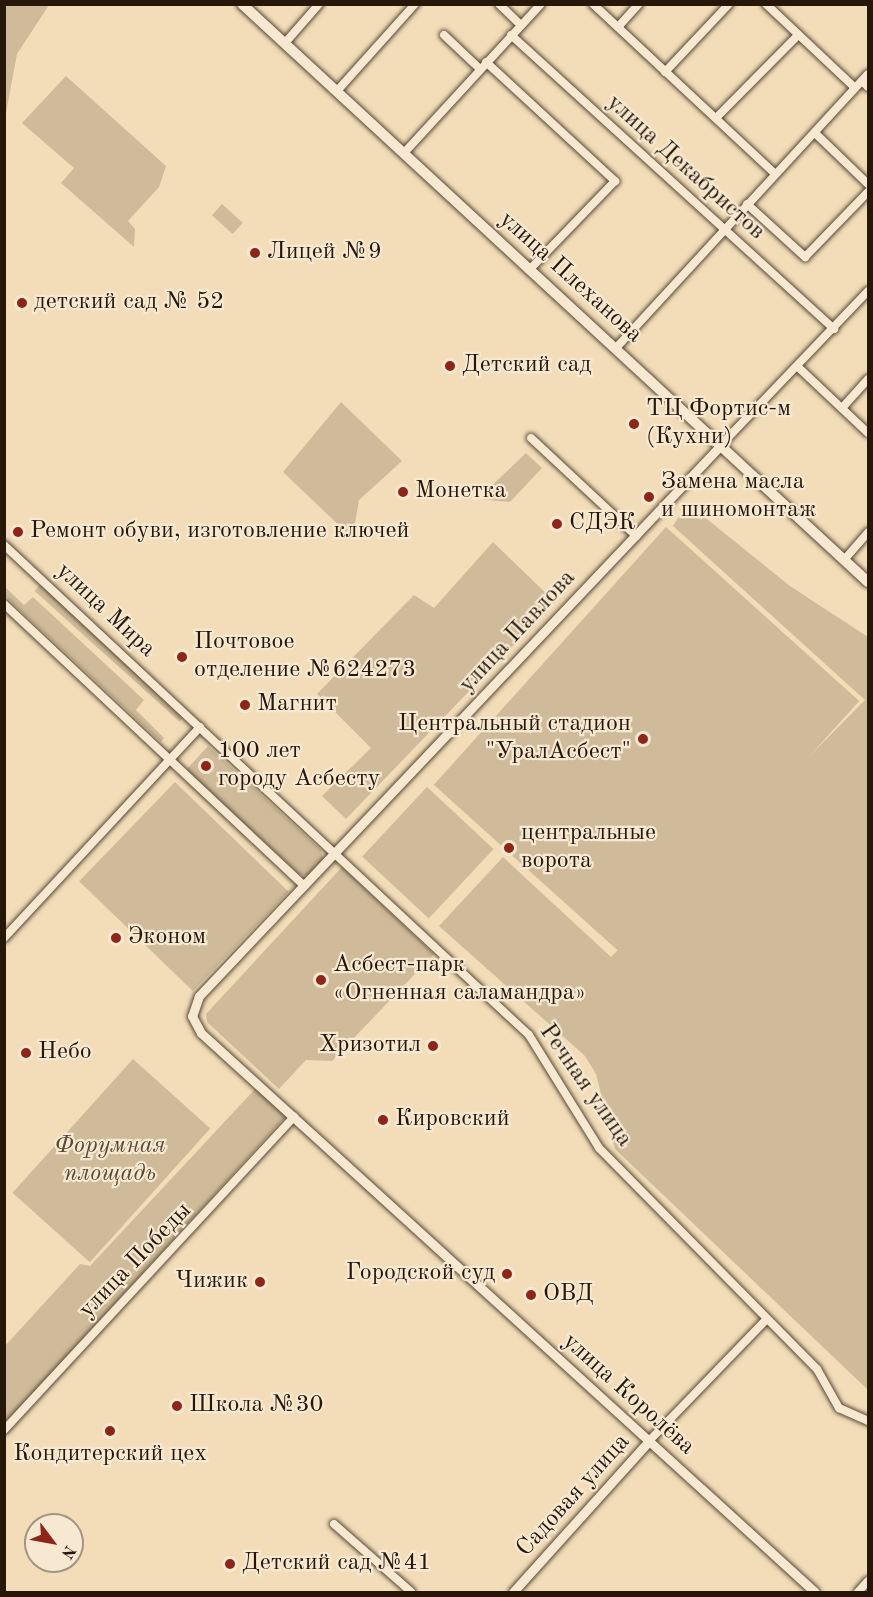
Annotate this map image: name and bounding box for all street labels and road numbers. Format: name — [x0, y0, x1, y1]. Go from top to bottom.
street label: улица Декабристов — [600, 89, 770, 247]
street label: улица Плеханова — [492, 206, 648, 350]
street label: улица Мира — [49, 558, 161, 664]
street label: улица Павлова — [454, 564, 582, 700]
street label: Речная улица — [532, 1019, 638, 1153]
street label: улица Победы — [74, 1197, 198, 1325]
street label: улица Королёва — [556, 1328, 700, 1462]
street label: Садовая улица — [511, 1429, 637, 1563]

